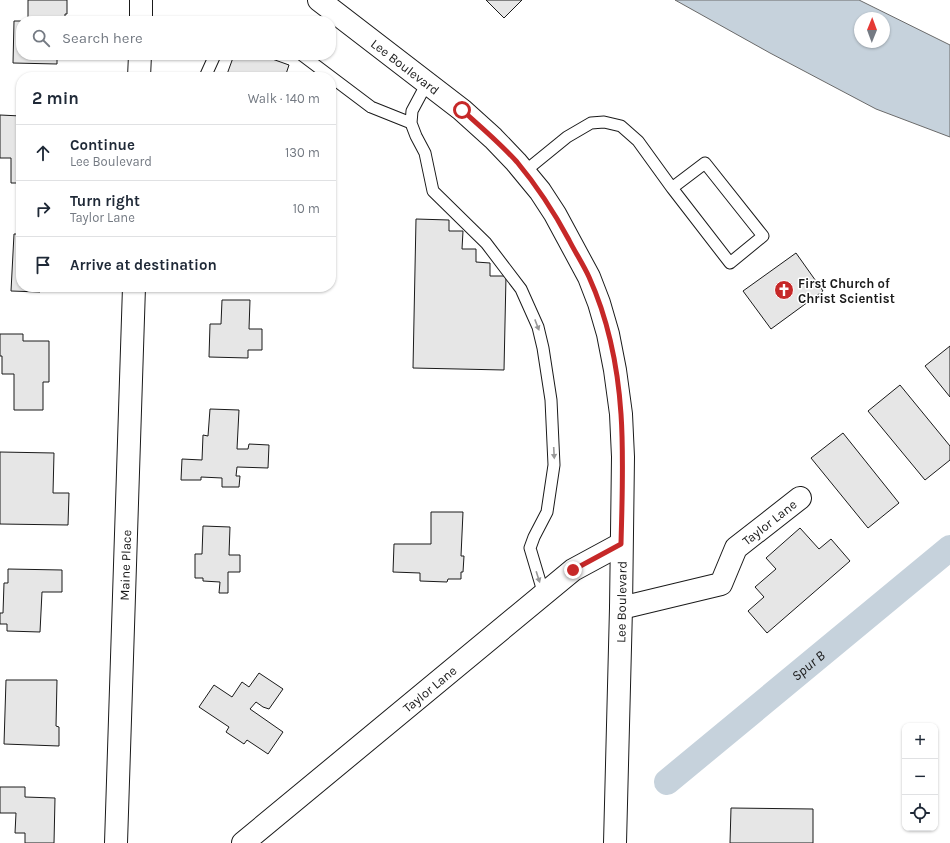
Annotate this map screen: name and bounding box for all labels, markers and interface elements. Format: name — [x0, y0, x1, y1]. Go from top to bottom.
north arrow — [854, 12, 890, 48]
search box — [16, 16, 336, 60]
icon: search — [30, 27, 52, 49]
text: Search here — [62, 29, 143, 47]
street label: Lee Boulevard — [368, 36, 442, 98]
text: 2 min — [32, 88, 79, 108]
text: Walk · 140 m — [248, 91, 320, 106]
route start — [453, 101, 471, 119]
text: Continue — [70, 136, 135, 154]
icon: ahead — [32, 142, 54, 164]
text: 130 m — [285, 145, 320, 160]
text: Lee Boulevard — [70, 154, 152, 169]
text: Turn right — [70, 192, 140, 210]
icon: right — [32, 198, 54, 220]
text: 10 m — [293, 201, 320, 216]
text: Taylor Lane — [70, 210, 135, 225]
icon: arrive — [32, 254, 54, 276]
text: Arrive at destination — [70, 256, 217, 274]
place label: First Church of Christ Scientist — [798, 276, 895, 306]
church icon: First Church of Christ Scientist — [773, 279, 795, 301]
one-way arrow — [534, 319, 540, 331]
one-way arrow — [550, 447, 557, 459]
street label: Taylor Lane — [739, 496, 800, 548]
street label: Maine Place — [117, 529, 134, 601]
route end — [564, 561, 582, 579]
street label: Lee Boulevard — [613, 561, 630, 643]
one-way arrow — [535, 572, 541, 584]
water label: Spur B — [788, 647, 829, 685]
street label: Taylor Lane — [400, 662, 460, 716]
map controls — [902, 723, 938, 831]
button: + — [902, 723, 938, 759]
button: − — [902, 759, 938, 795]
button: locate — [902, 795, 938, 831]

